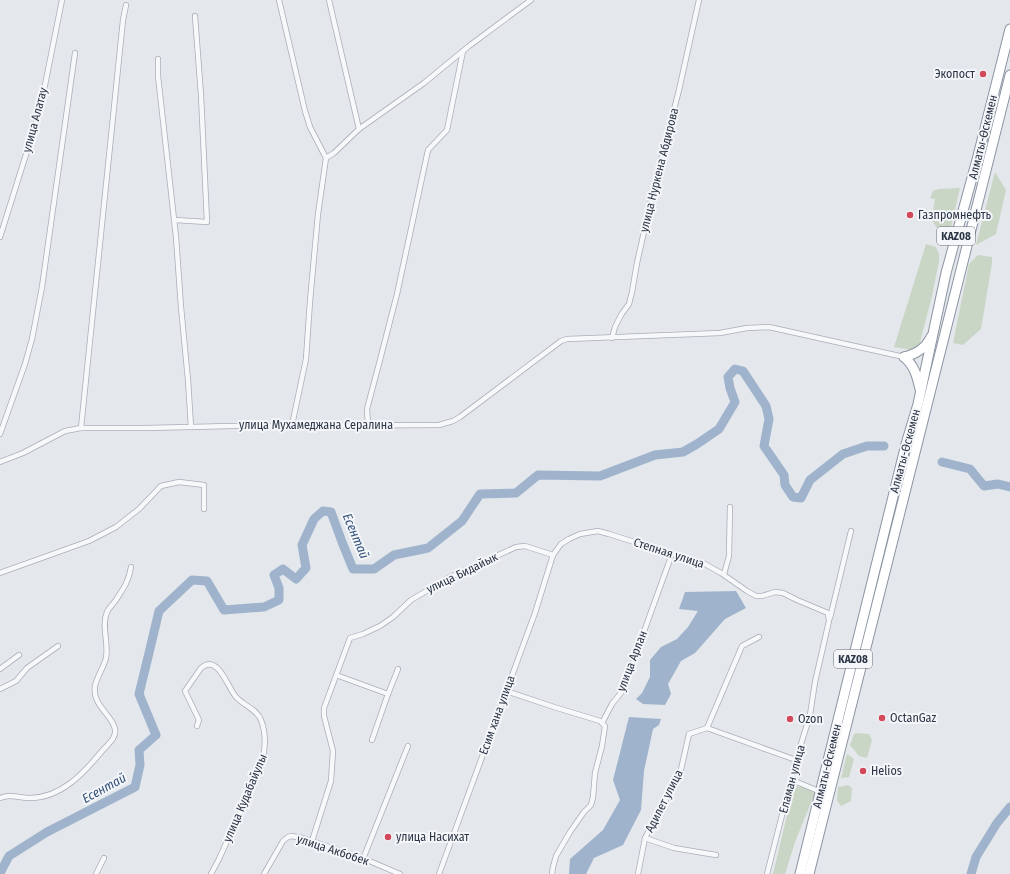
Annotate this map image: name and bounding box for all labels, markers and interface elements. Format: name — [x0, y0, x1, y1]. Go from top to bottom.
place label: Экопост — [935, 67, 975, 81]
marker: Экопост — [978, 69, 988, 79]
street label: улица Алатау — [20, 85, 51, 154]
street label: Алматы-Өскемен — [966, 93, 1000, 181]
street label: улица Нуркена Абдирова — [637, 106, 681, 234]
place label: Газпромнефть — [918, 208, 992, 222]
marker: Газпромнефть — [905, 210, 915, 220]
road number: KAZ08 — [937, 227, 975, 245]
street label: Алматы-Өскемен — [887, 407, 923, 495]
street label: улица Мухамеджана Сералина — [239, 418, 393, 432]
water label: Есентай — [340, 511, 372, 561]
street label: Степная улица — [632, 535, 706, 571]
street label: улица Бидайык — [424, 550, 500, 596]
street label: улица Арлан — [614, 629, 650, 693]
road number: KAZ08 — [834, 650, 872, 668]
street label: Есим хана улица — [476, 673, 518, 756]
place label: OctanGaz — [890, 711, 936, 725]
place label: Ozon — [798, 712, 823, 726]
marker: OctanGaz — [877, 713, 887, 723]
marker: Ozon — [785, 714, 795, 724]
street label: Алматы-Өскемен — [810, 722, 844, 810]
street label: Еламан улица — [776, 743, 808, 815]
street label: улица Кудабайулы — [220, 752, 270, 844]
place label: Helios — [871, 764, 902, 778]
marker: Helios — [858, 766, 868, 776]
street label: Адилет улица — [642, 767, 686, 835]
water label: Есентай — [80, 770, 129, 806]
place label: улица Насихат — [396, 830, 469, 844]
street label: улица Акбобек — [295, 832, 371, 868]
marker: улица Насихат — [383, 832, 393, 842]

